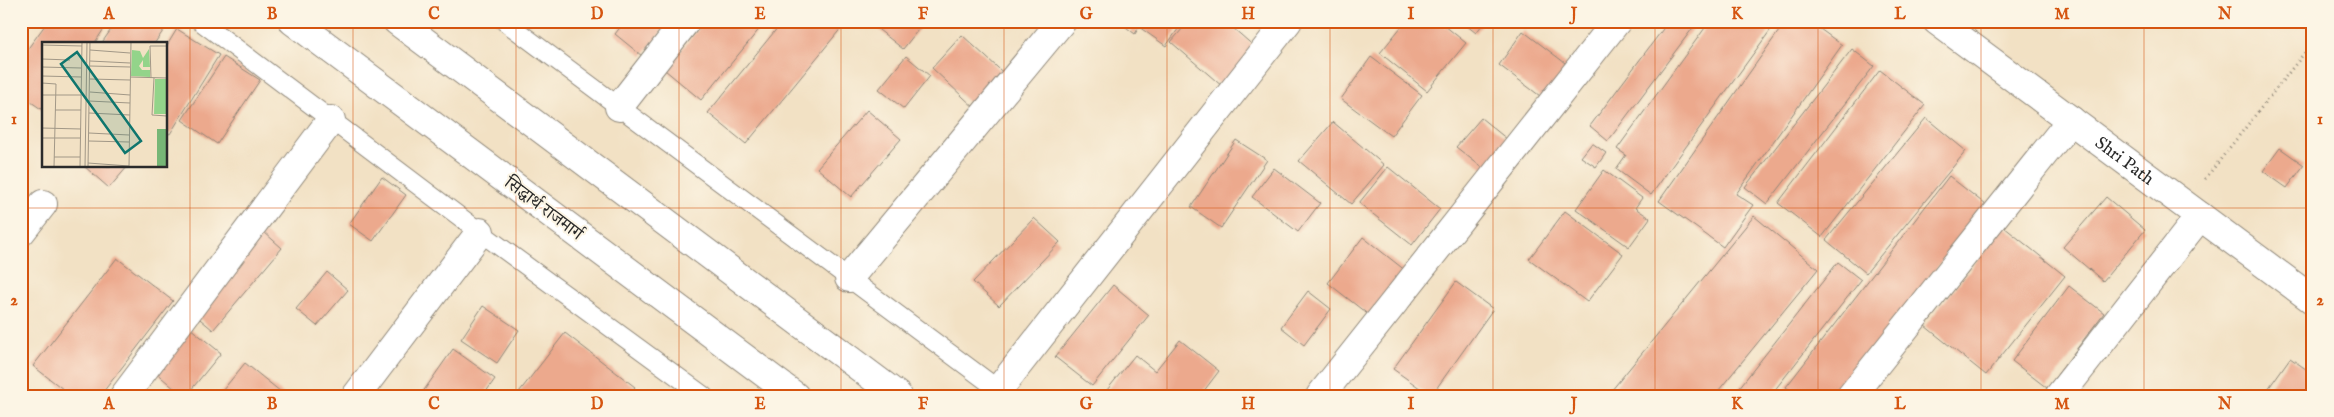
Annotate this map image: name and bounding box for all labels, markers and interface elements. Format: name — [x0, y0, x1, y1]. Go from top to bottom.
text: A — [103, 5, 116, 25]
text: B — [267, 5, 278, 25]
text: C — [428, 5, 440, 25]
text: D — [591, 5, 604, 25]
text: E — [754, 5, 766, 25]
text: F — [918, 5, 929, 25]
text: G — [1080, 5, 1093, 25]
text: H — [1241, 5, 1255, 25]
text: I — [1408, 5, 1415, 25]
text: J — [1569, 5, 1578, 25]
text: K — [1731, 5, 1744, 25]
text: L — [1894, 5, 1906, 25]
text: M — [2054, 5, 2070, 25]
text: N — [2217, 5, 2232, 25]
inset map — [42, 42, 168, 168]
text: 1 — [11, 110, 17, 130]
text: 1 — [2317, 110, 2323, 130]
street label: Shri Path — [2090, 132, 2159, 191]
street label: सिद्धार्थ राजमार्ग — [498, 171, 588, 247]
text: 2 — [10, 291, 18, 311]
text: 2 — [2316, 291, 2324, 311]
text: A — [103, 395, 116, 415]
text: B — [267, 395, 278, 415]
text: C — [428, 395, 440, 415]
text: D — [591, 395, 604, 415]
text: E — [754, 395, 766, 415]
text: F — [918, 395, 929, 415]
text: G — [1080, 395, 1093, 415]
text: H — [1241, 395, 1255, 415]
text: I — [1408, 395, 1415, 415]
text: J — [1569, 395, 1578, 415]
text: K — [1731, 395, 1744, 415]
text: L — [1894, 395, 1906, 415]
text: M — [2054, 395, 2070, 415]
text: N — [2217, 395, 2232, 415]

